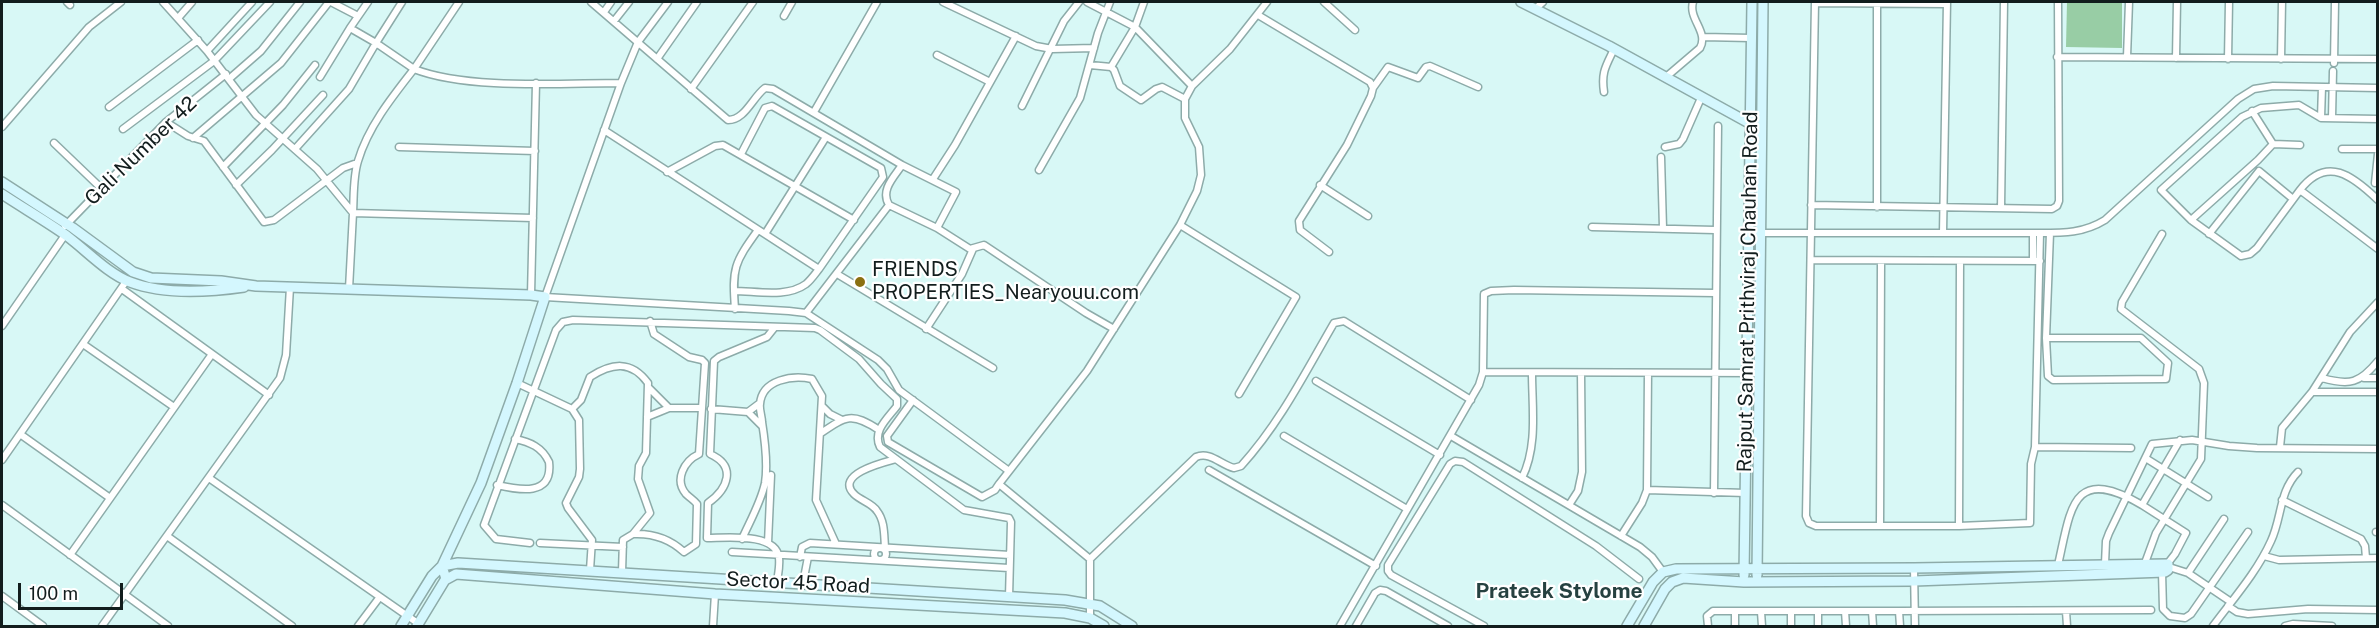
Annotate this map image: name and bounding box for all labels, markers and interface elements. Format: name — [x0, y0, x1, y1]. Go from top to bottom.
street label: Gali Number 42 — [80, 92, 202, 210]
street label: Rajput Samrat Prithviraj Chauhan Road — [1733, 111, 1763, 473]
place label: FRIENDS PROPERTIES_Nearyouu.com — [872, 258, 1139, 305]
marker: FRIENDS PROPERTIES_Nearyouu.com — [853, 275, 867, 289]
street label: Sector 45 Road — [725, 567, 871, 599]
scale bar — [21, 571, 126, 609]
district label: Prateek Stylome — [1475, 579, 1643, 605]
text: 100 m — [29, 583, 78, 604]

